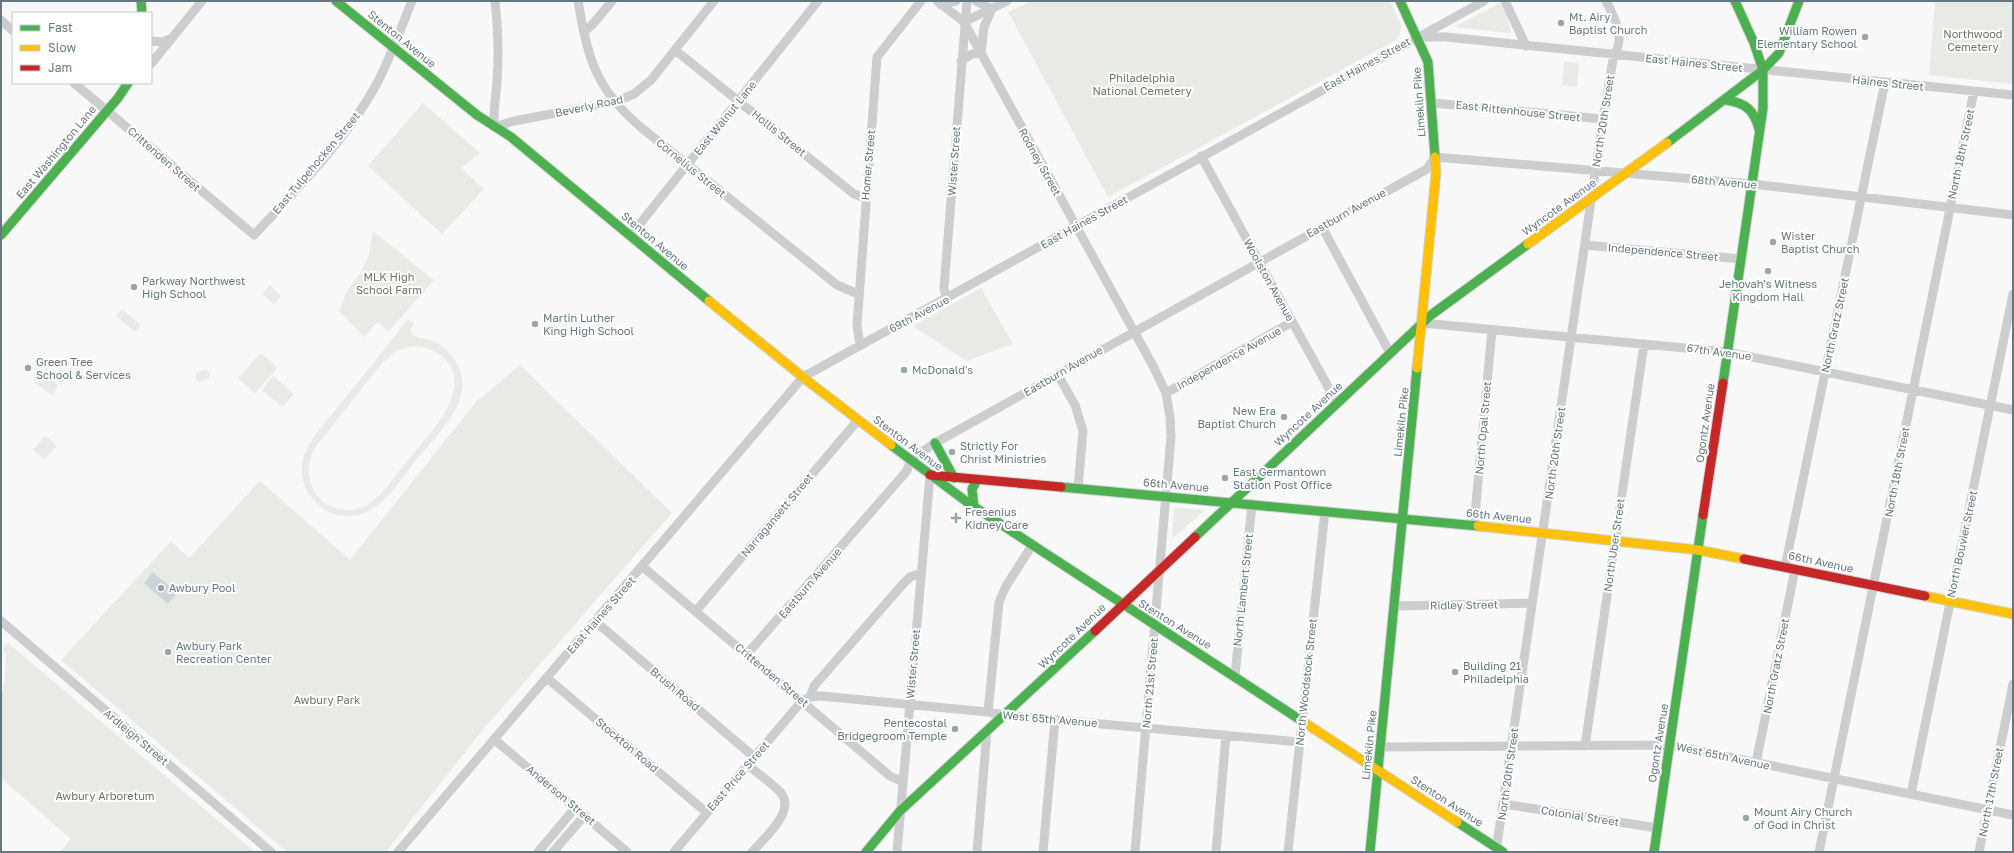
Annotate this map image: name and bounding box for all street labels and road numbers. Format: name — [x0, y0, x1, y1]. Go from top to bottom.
street label: Stenton Avenue — [366, 7, 439, 70]
street label: East Haines Street — [1321, 34, 1413, 93]
street label: East Haines Street — [1645, 51, 1743, 74]
street label: Limekiln Pike — [1410, 67, 1427, 137]
street label: Haines Street — [1852, 72, 1924, 93]
street label: North 20th Street — [1589, 74, 1616, 168]
street label: East Walnut Lane — [691, 78, 759, 158]
street label: Beverly Road — [554, 92, 624, 119]
street label: East Rittenhouse Street — [1455, 97, 1581, 124]
street label: East Washington Lane — [13, 103, 98, 201]
street label: Hollis Street — [750, 107, 809, 158]
street label: North 18th Street — [1945, 108, 1976, 200]
street label: East Tulpehocken Street — [269, 109, 362, 216]
street label: Crittenden Street — [125, 124, 203, 194]
street label: Wister Street — [945, 126, 962, 196]
street label: Rodney Street — [1017, 126, 1064, 198]
street label: Homer Street — [858, 129, 877, 201]
street label: Cornelius Street — [654, 136, 729, 200]
street label: 68th Avenue — [1691, 172, 1758, 191]
street label: Wyncote Avenue — [1519, 175, 1598, 238]
street label: Eastburn Avenue — [1304, 185, 1388, 240]
street label: East Haines Street — [1038, 192, 1130, 251]
street label: Stenton Avenue — [619, 209, 692, 272]
street label: Woolston Avenue — [1241, 236, 1297, 323]
street label: Independence Street — [1607, 240, 1719, 263]
street label: North Gratz Street — [1818, 276, 1851, 374]
street label: 69th Avenue — [887, 292, 951, 335]
street label: Independence Avenue — [1174, 323, 1283, 392]
street label: 67th Avenue — [1686, 341, 1752, 362]
street label: Eastburn Avenue — [1021, 343, 1105, 398]
street label: Wyncote Avenue — [1271, 379, 1344, 449]
street label: North Opal Street — [1472, 381, 1493, 475]
street label: Ogontz Avenue — [1693, 382, 1717, 463]
street label: Limekiln Pike — [1390, 386, 1411, 457]
street label: North 20th Street — [1542, 406, 1567, 500]
street label: Stenton Avenue — [871, 412, 946, 473]
street label: North 18th Street — [1881, 426, 1912, 518]
street label: Narragansett Street — [738, 470, 815, 559]
street label: 66th Avenue — [1143, 475, 1210, 494]
street label: North Bouvier Street — [1944, 489, 1979, 599]
street label: North Uber Street — [1601, 497, 1626, 592]
street label: 66th Avenue — [1466, 506, 1533, 525]
street label: North Lambert Street — [1230, 533, 1255, 647]
street label: Eastburn Avenue — [775, 545, 844, 621]
street label: 66th Avenue — [1787, 548, 1855, 575]
street label: East Haines Street — [564, 574, 638, 656]
street label: Stenton Avenue — [1136, 596, 1214, 651]
street label: Ridley Street — [1430, 597, 1498, 612]
street label: Wyncote Avenue — [1035, 600, 1108, 671]
street label: North Gratz Street — [1760, 617, 1791, 715]
street label: North Woodstock Street — [1292, 618, 1319, 746]
street label: Wister Street — [903, 629, 922, 699]
street label: North 21st Street — [1139, 637, 1160, 729]
street label: Crittenden Street — [733, 640, 812, 709]
street label: Brush Road — [648, 664, 703, 713]
street label: Ogontz Avenue — [1645, 702, 1670, 783]
street label: Ardleigh Street — [102, 706, 171, 767]
street label: West 65th Avenue — [1002, 708, 1098, 729]
street label: Limekiln Pike — [1358, 709, 1379, 780]
street label: Stockton Road — [593, 715, 661, 775]
street label: North 20th Street — [1495, 727, 1520, 821]
street label: East Price Street — [704, 738, 771, 813]
street label: West 65th Avenue — [1675, 739, 1771, 772]
street label: North 17th Street — [1975, 746, 2006, 838]
street label: Anderson Street — [524, 762, 598, 827]
street label: Stenton Avenue — [1409, 772, 1486, 829]
street label: Colonial Street — [1540, 803, 1620, 828]

